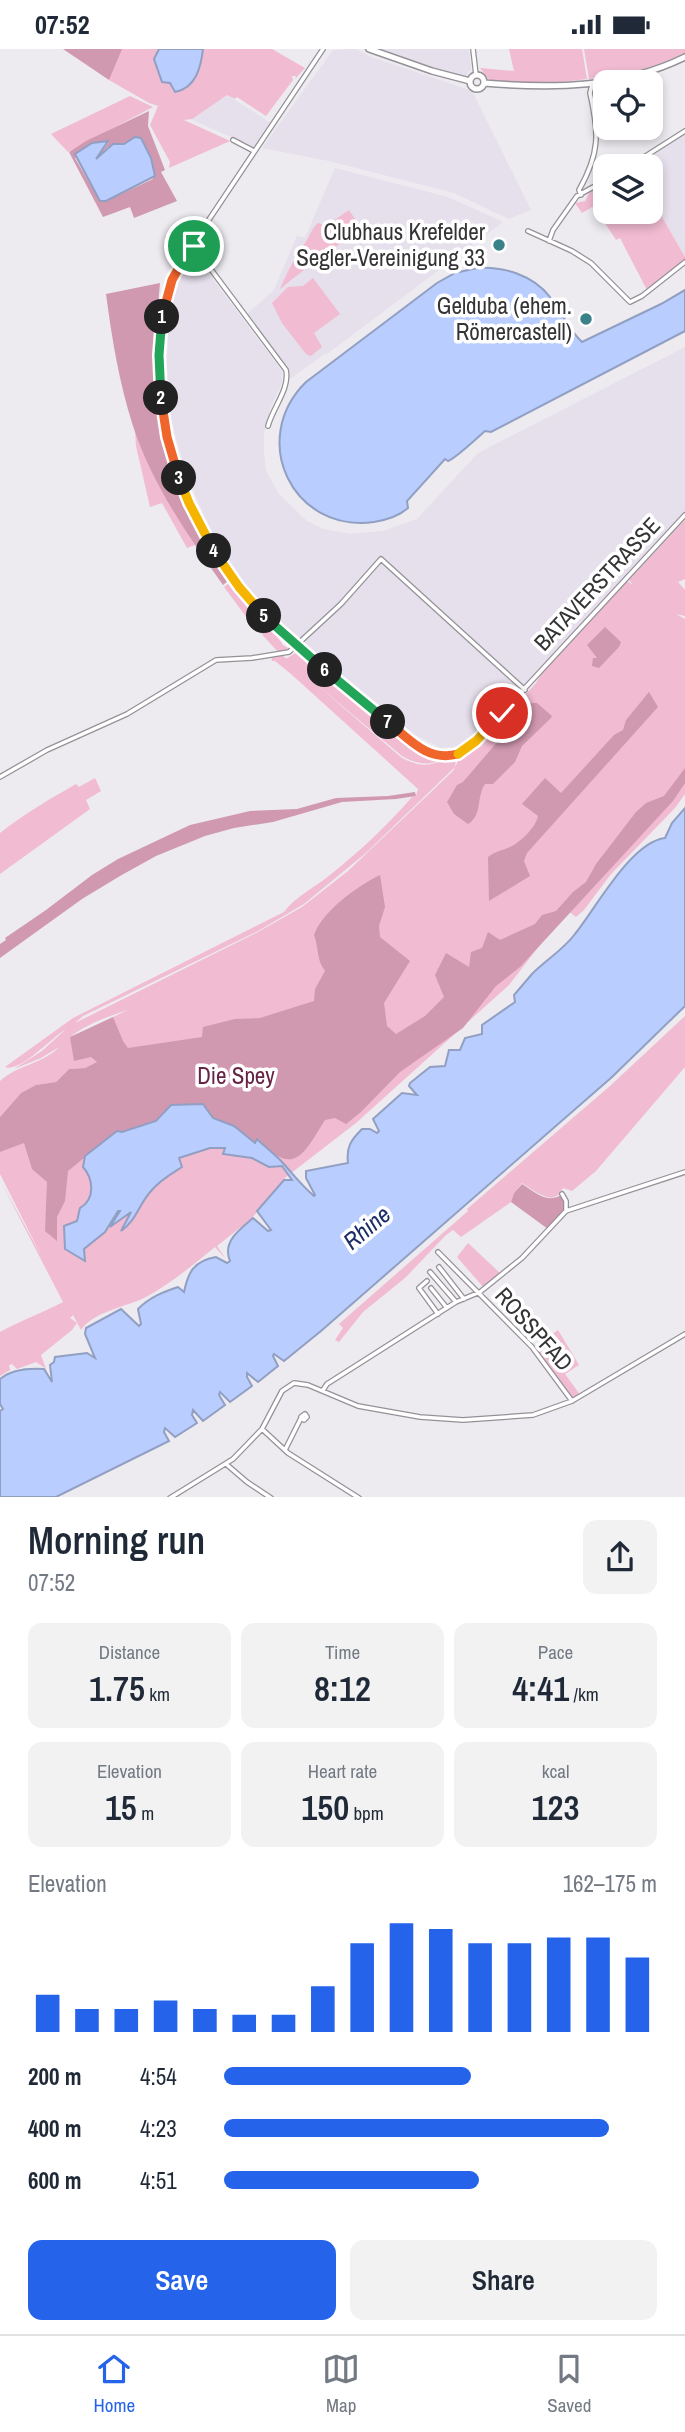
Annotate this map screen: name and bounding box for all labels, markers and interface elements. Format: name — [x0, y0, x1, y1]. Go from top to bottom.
text: 07:52 — [35, 7, 90, 42]
map controls — [593, 70, 663, 224]
button: locate — [593, 70, 663, 140]
button: layers — [593, 154, 663, 224]
pin — [164, 216, 224, 276]
place label: Clubhaus Krefelder Segler-Vereinigung 33 — [296, 216, 486, 273]
icon: arrive — [175, 227, 213, 265]
marker: Clubhaus Krefelder Segler-Vereinigung 33 — [491, 237, 507, 253]
place label: Gelduba (ehem. Römercastell) — [437, 290, 572, 347]
pin: 1 — [144, 299, 180, 335]
text: 1 — [157, 303, 166, 329]
marker: Gelduba (ehem. Römercastell) — [578, 311, 594, 327]
pin: 2 — [144, 381, 178, 415]
text: 2 — [156, 384, 165, 410]
pin: 3 — [162, 461, 196, 495]
text: 3 — [174, 464, 183, 490]
street label: BATAVERSTRASSE — [527, 510, 667, 657]
pin: 4 — [196, 533, 232, 569]
text: 4 — [209, 537, 218, 563]
pin: 5 — [246, 599, 282, 633]
text: 5 — [259, 602, 268, 628]
pin: 6 — [308, 653, 342, 687]
text: 6 — [320, 656, 329, 682]
pin — [472, 683, 532, 743]
icon: check — [483, 694, 521, 732]
pin: 7 — [370, 705, 406, 739]
text: 7 — [383, 708, 392, 734]
park label: Die Spey — [197, 1060, 275, 1091]
water label: Rhine — [336, 1198, 397, 1256]
street label: ROSSPFAD — [488, 1280, 580, 1377]
text: Morning run — [28, 1515, 205, 1566]
button: share — [583, 1520, 657, 1594]
text: 07:52 — [28, 1567, 75, 1598]
text: Distance — [99, 1639, 160, 1665]
text: Time — [325, 1639, 360, 1665]
text: Pace — [538, 1639, 573, 1665]
text: 1.75 — [89, 1665, 145, 1712]
text: 8:12 — [314, 1665, 371, 1712]
text: 4:41 — [512, 1665, 569, 1712]
text: km — [145, 1681, 170, 1707]
text: /km — [569, 1681, 599, 1707]
text: Elevation — [97, 1758, 162, 1784]
text: Heart rate — [308, 1758, 377, 1784]
text: kcal — [542, 1758, 569, 1784]
text: 15 — [105, 1784, 137, 1831]
text: 150 — [301, 1784, 349, 1831]
text: 123 — [532, 1784, 579, 1831]
text: m — [137, 1800, 154, 1826]
text: bpm — [349, 1800, 384, 1826]
text: Elevation — [28, 1868, 107, 1899]
text: 162–175 m — [563, 1868, 657, 1899]
text: 200 m — [28, 2061, 81, 2092]
text: 4:54 — [140, 2061, 177, 2092]
text: 400 m — [28, 2113, 81, 2144]
text: 4:23 — [140, 2113, 177, 2144]
text: 600 m — [28, 2165, 81, 2196]
text: 4:51 — [140, 2165, 177, 2196]
button: Save — [28, 2240, 336, 2320]
button: Share — [350, 2240, 657, 2320]
tab: Home — [94, 2350, 135, 2418]
tab: Map — [322, 2350, 360, 2418]
tab: Saved — [547, 2350, 591, 2418]

